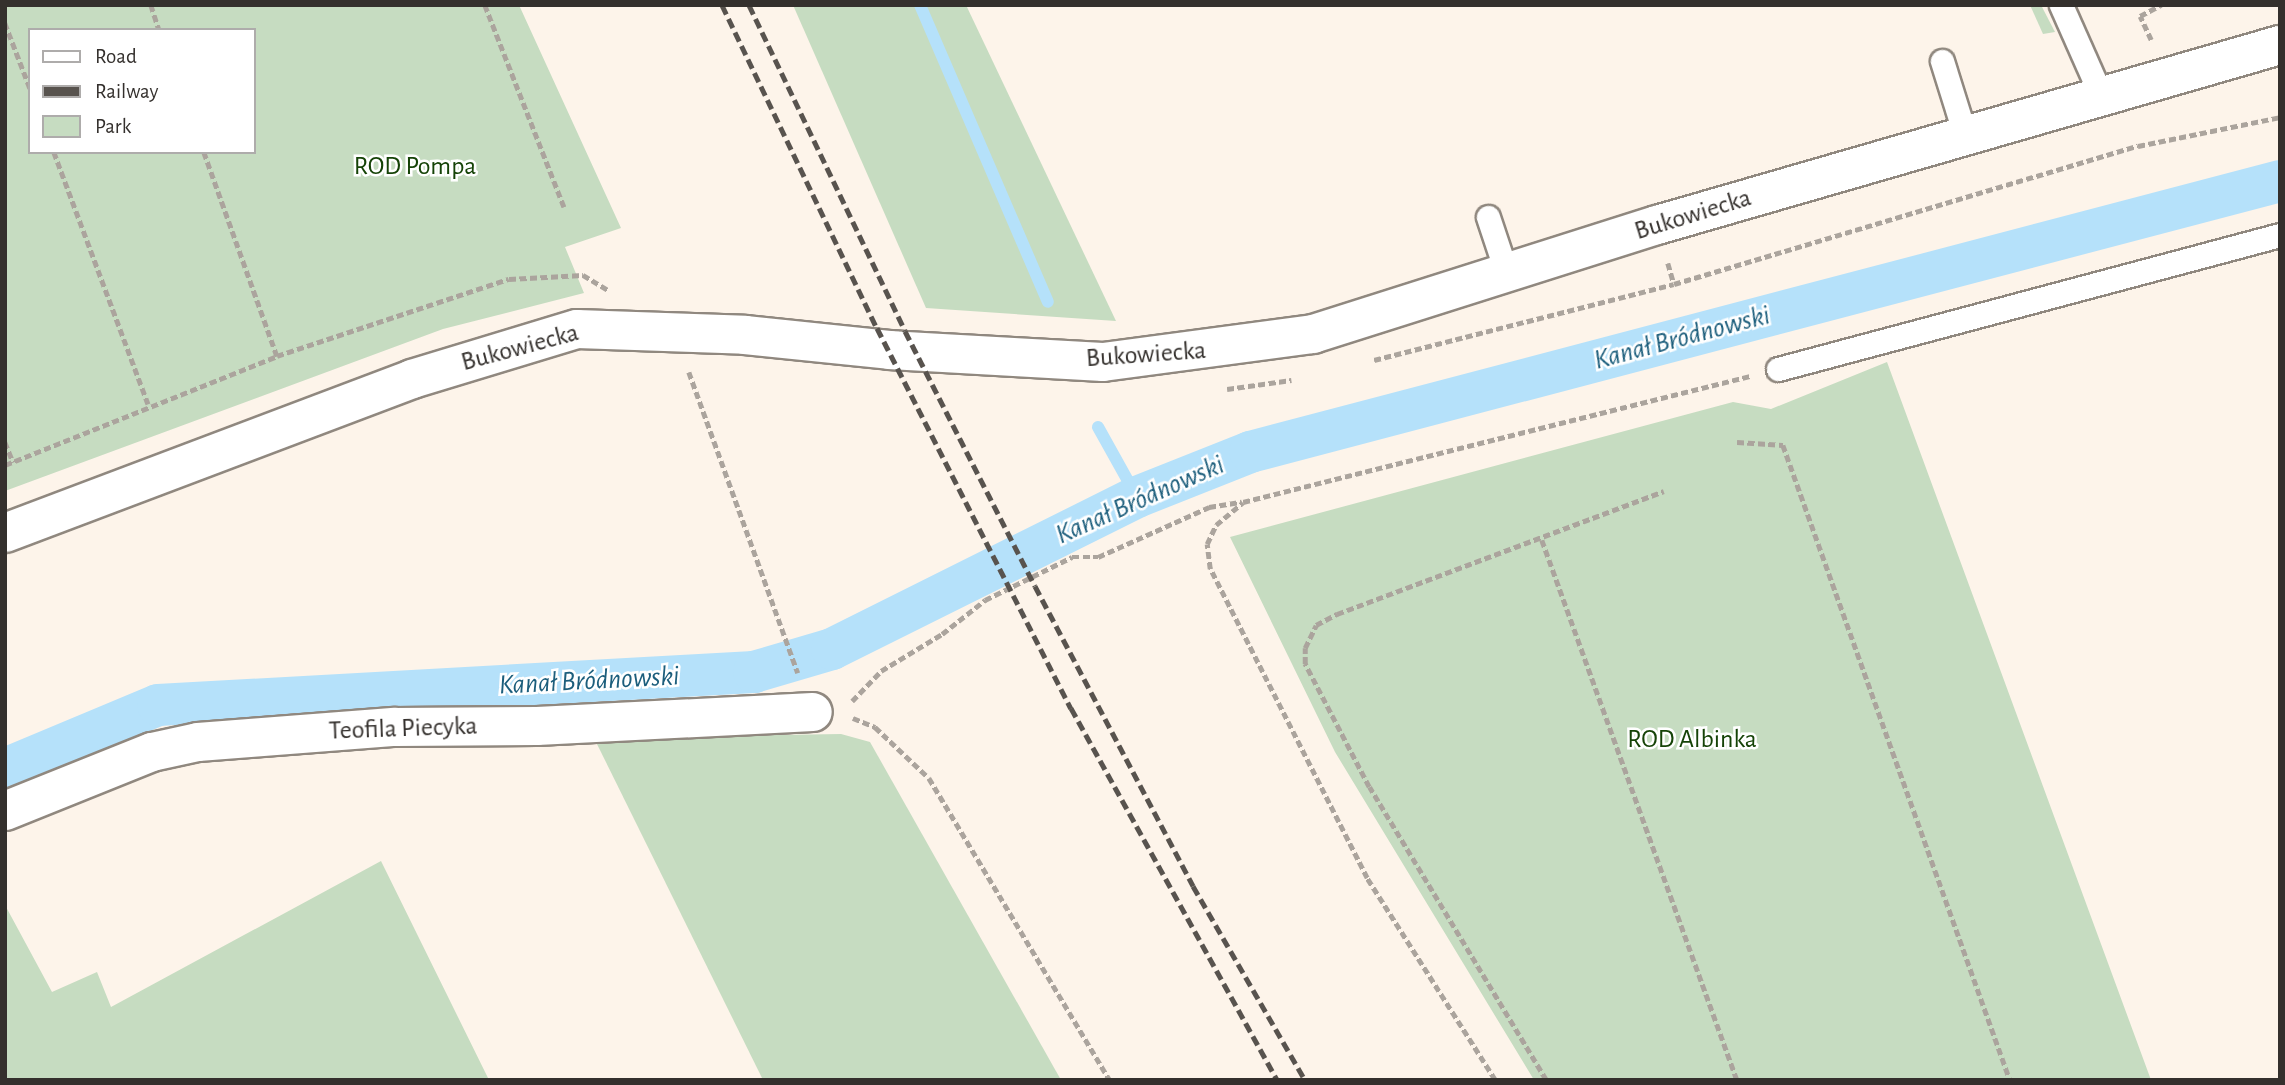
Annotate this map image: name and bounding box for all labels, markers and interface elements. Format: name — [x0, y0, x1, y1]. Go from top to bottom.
legend — [28, 28, 256, 154]
text: Road — [95, 46, 137, 67]
text: Railway — [95, 81, 158, 102]
text: Park — [95, 116, 131, 137]
park label: ROD Pompa — [354, 151, 476, 183]
street label: Bukowiecka — [1631, 183, 1755, 247]
water label: Kanał Bródnowski — [1590, 298, 1774, 378]
street label: Bukowiecka — [458, 317, 582, 379]
street label: Bukowiecka — [1085, 335, 1207, 375]
water label: Kanał Bródnowski — [1051, 448, 1229, 552]
water label: Kanał Bródnowski — [498, 659, 680, 703]
street label: Teofila Piecyka — [328, 711, 478, 747]
park label: ROD Albinka — [1627, 724, 1757, 756]

